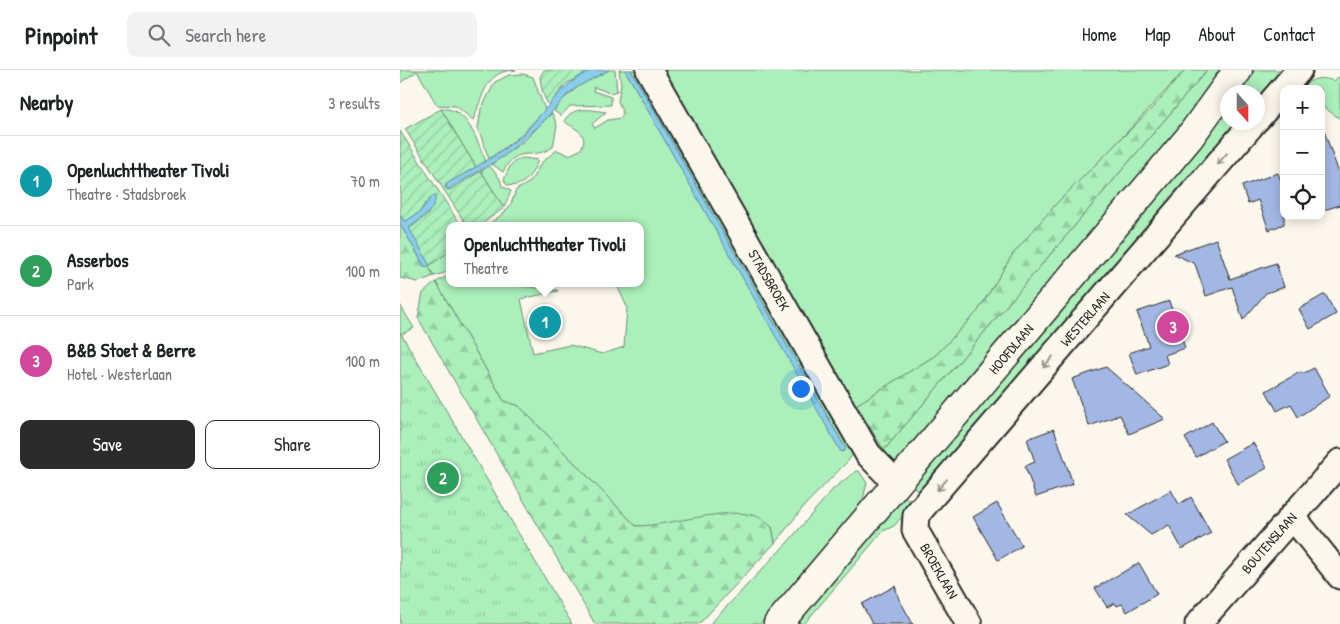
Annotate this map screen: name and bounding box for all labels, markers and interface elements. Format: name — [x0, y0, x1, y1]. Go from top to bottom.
search box — [127, 12, 477, 57]
text: Pinpoint — [25, 19, 97, 51]
icon: search — [145, 21, 173, 49]
text: Search here — [185, 22, 266, 48]
text: Home — [1082, 22, 1117, 47]
text: Map — [1145, 22, 1170, 47]
text: About — [1198, 22, 1235, 47]
text: Contact — [1263, 22, 1315, 47]
north arrow — [1220, 85, 1265, 130]
map controls — [1280, 85, 1325, 220]
button: + — [1280, 85, 1325, 130]
text: Nearby — [20, 88, 73, 117]
text: 3 results — [328, 92, 380, 114]
button: − — [1280, 130, 1325, 175]
one-way arrow — [1217, 153, 1228, 166]
text: Openluchttheater Tivoli — [67, 157, 229, 183]
text: 1 — [33, 170, 39, 192]
text: 70 m — [350, 170, 380, 192]
button: locate — [1280, 175, 1325, 220]
text: Theatre · Stadsbroek — [67, 183, 186, 205]
popup — [446, 222, 644, 287]
text: Openluchttheater Tivoli — [464, 231, 626, 257]
street label: STADSBROEK — [744, 246, 795, 314]
text: Asserbos — [67, 247, 129, 273]
text: Theatre — [464, 257, 509, 279]
text: 2 — [32, 260, 40, 282]
text: 100 m — [345, 260, 380, 282]
text: Park — [67, 273, 94, 295]
street label: WESTERLAAN — [1056, 287, 1114, 350]
pin: 1 — [529, 303, 561, 341]
pin: 3 — [1157, 308, 1189, 346]
street label: HOOFDLAAN — [984, 319, 1037, 378]
text: B&B Stoet & Berre — [67, 337, 196, 363]
text: 3 — [32, 350, 40, 372]
text: 100 m — [345, 350, 380, 372]
one-way arrow — [1042, 356, 1053, 369]
text: Hotel · Westerlaan — [67, 363, 172, 385]
your location — [788, 376, 814, 402]
button: Save — [20, 420, 195, 469]
button: Share — [205, 420, 380, 469]
pin: 2 — [427, 459, 459, 497]
one-way arrow — [936, 479, 947, 492]
street label: BOUTENSLAAN — [1237, 508, 1301, 577]
street label: BROEKLAAN — [916, 540, 963, 602]

